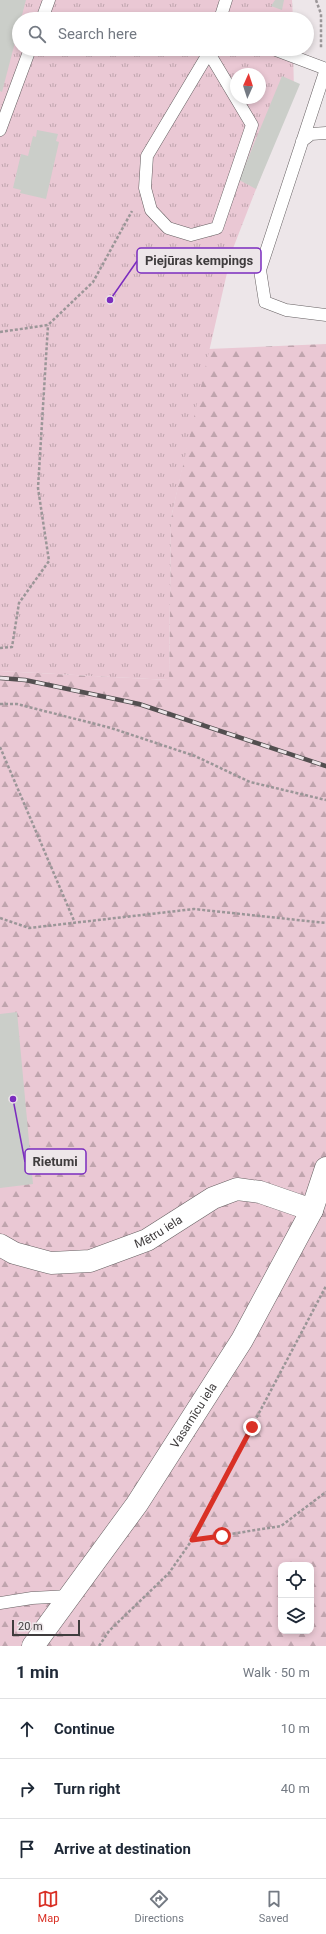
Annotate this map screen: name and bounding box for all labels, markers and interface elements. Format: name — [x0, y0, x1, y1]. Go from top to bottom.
search box — [12, 12, 314, 56]
icon: search — [26, 23, 48, 45]
text: Search here — [58, 25, 137, 43]
north arrow — [230, 68, 266, 104]
callout: Piejūras kempings — [137, 248, 261, 273]
text: Piejūras kempings — [145, 253, 253, 268]
callout: Rietumi — [25, 1149, 86, 1174]
text: Rietumi — [32, 1154, 78, 1169]
street label: Mētru iela — [133, 1212, 185, 1251]
street label: Vasarnīcu iela — [167, 1380, 220, 1451]
route end — [243, 1418, 261, 1436]
route start — [213, 1527, 231, 1545]
map controls — [278, 1562, 314, 1634]
button: locate — [278, 1562, 314, 1598]
button: layers — [278, 1598, 314, 1634]
scale bar — [12, 1618, 80, 1637]
text: 20 m — [18, 1620, 43, 1633]
text: 1 min — [16, 1662, 59, 1682]
text: Walk · 50 m — [243, 1665, 310, 1680]
icon: ahead — [16, 1718, 38, 1740]
text: Continue — [54, 1720, 115, 1738]
text: 10 m — [281, 1721, 310, 1736]
icon: right — [16, 1778, 38, 1800]
text: Turn right — [54, 1780, 120, 1798]
text: 40 m — [281, 1781, 310, 1796]
icon: arrive — [16, 1838, 38, 1860]
text: Arrive at destination — [54, 1840, 191, 1858]
tab: Map — [37, 1888, 59, 1925]
tab: Directions — [134, 1888, 184, 1925]
tab: Saved — [259, 1888, 289, 1925]

